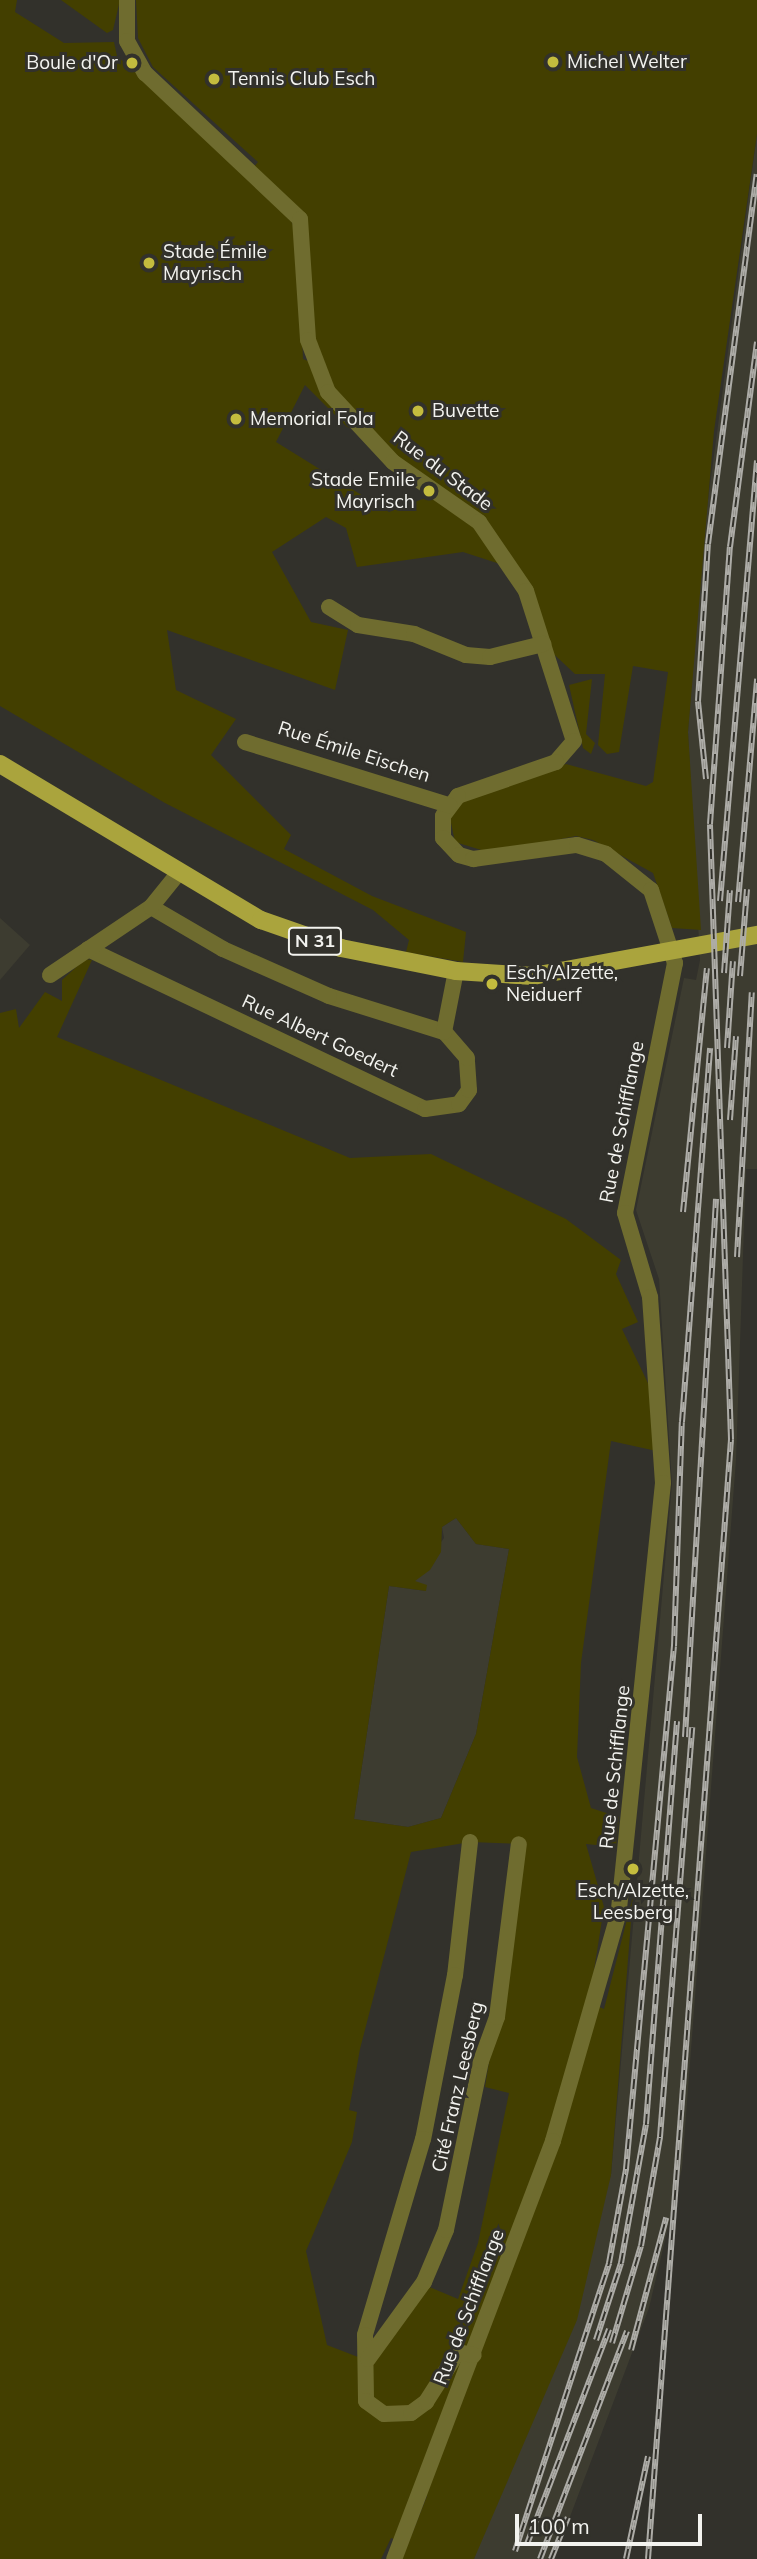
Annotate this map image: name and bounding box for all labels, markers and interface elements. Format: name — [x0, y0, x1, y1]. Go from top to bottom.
place label: Michel Welter — [567, 51, 687, 73]
place label: Boule d'Or — [26, 52, 118, 74]
marker: Michel Welter — [545, 54, 561, 70]
marker: Boule d'Or — [124, 55, 140, 71]
place label: Tennis Club Esch — [228, 68, 375, 90]
marker: Tennis Club Esch — [206, 71, 222, 87]
place label: Stade Émile Mayrisch — [163, 241, 267, 285]
marker: Stade Émile Mayrisch — [141, 255, 157, 271]
place label: Buvette — [432, 400, 499, 422]
marker: Buvette — [410, 403, 426, 419]
place label: Memorial Fola — [250, 408, 374, 430]
marker: Memorial Fola — [228, 411, 244, 427]
street label: Rue du Stade — [389, 426, 497, 516]
place label: Stade Emile Mayrisch — [311, 469, 415, 513]
marker: Stade Emile Mayrisch — [421, 483, 437, 499]
street label: Rue Émile Eischen — [275, 717, 433, 787]
road number: N 31 — [287, 926, 343, 956]
place label: Esch/Alzette, Neiduerf — [506, 962, 618, 1006]
marker: Esch/Alzette, Neiduerf — [484, 976, 500, 992]
street label: Rue Albert Goedert — [238, 990, 402, 1082]
street label: Rue de Schifflange — [595, 1039, 649, 1205]
street label: Rue de Schifflange — [595, 1684, 635, 1850]
marker: Esch/Alzette, Leesberg — [625, 1861, 641, 1877]
place label: Esch/Alzette, Leesberg — [577, 1880, 689, 1924]
street label: Cité Franz Leesberg — [427, 2000, 489, 2174]
street label: Rue de Schifflange — [429, 2226, 509, 2388]
scale bar — [519, 2500, 706, 2544]
text: 100 m — [528, 2513, 590, 2539]

